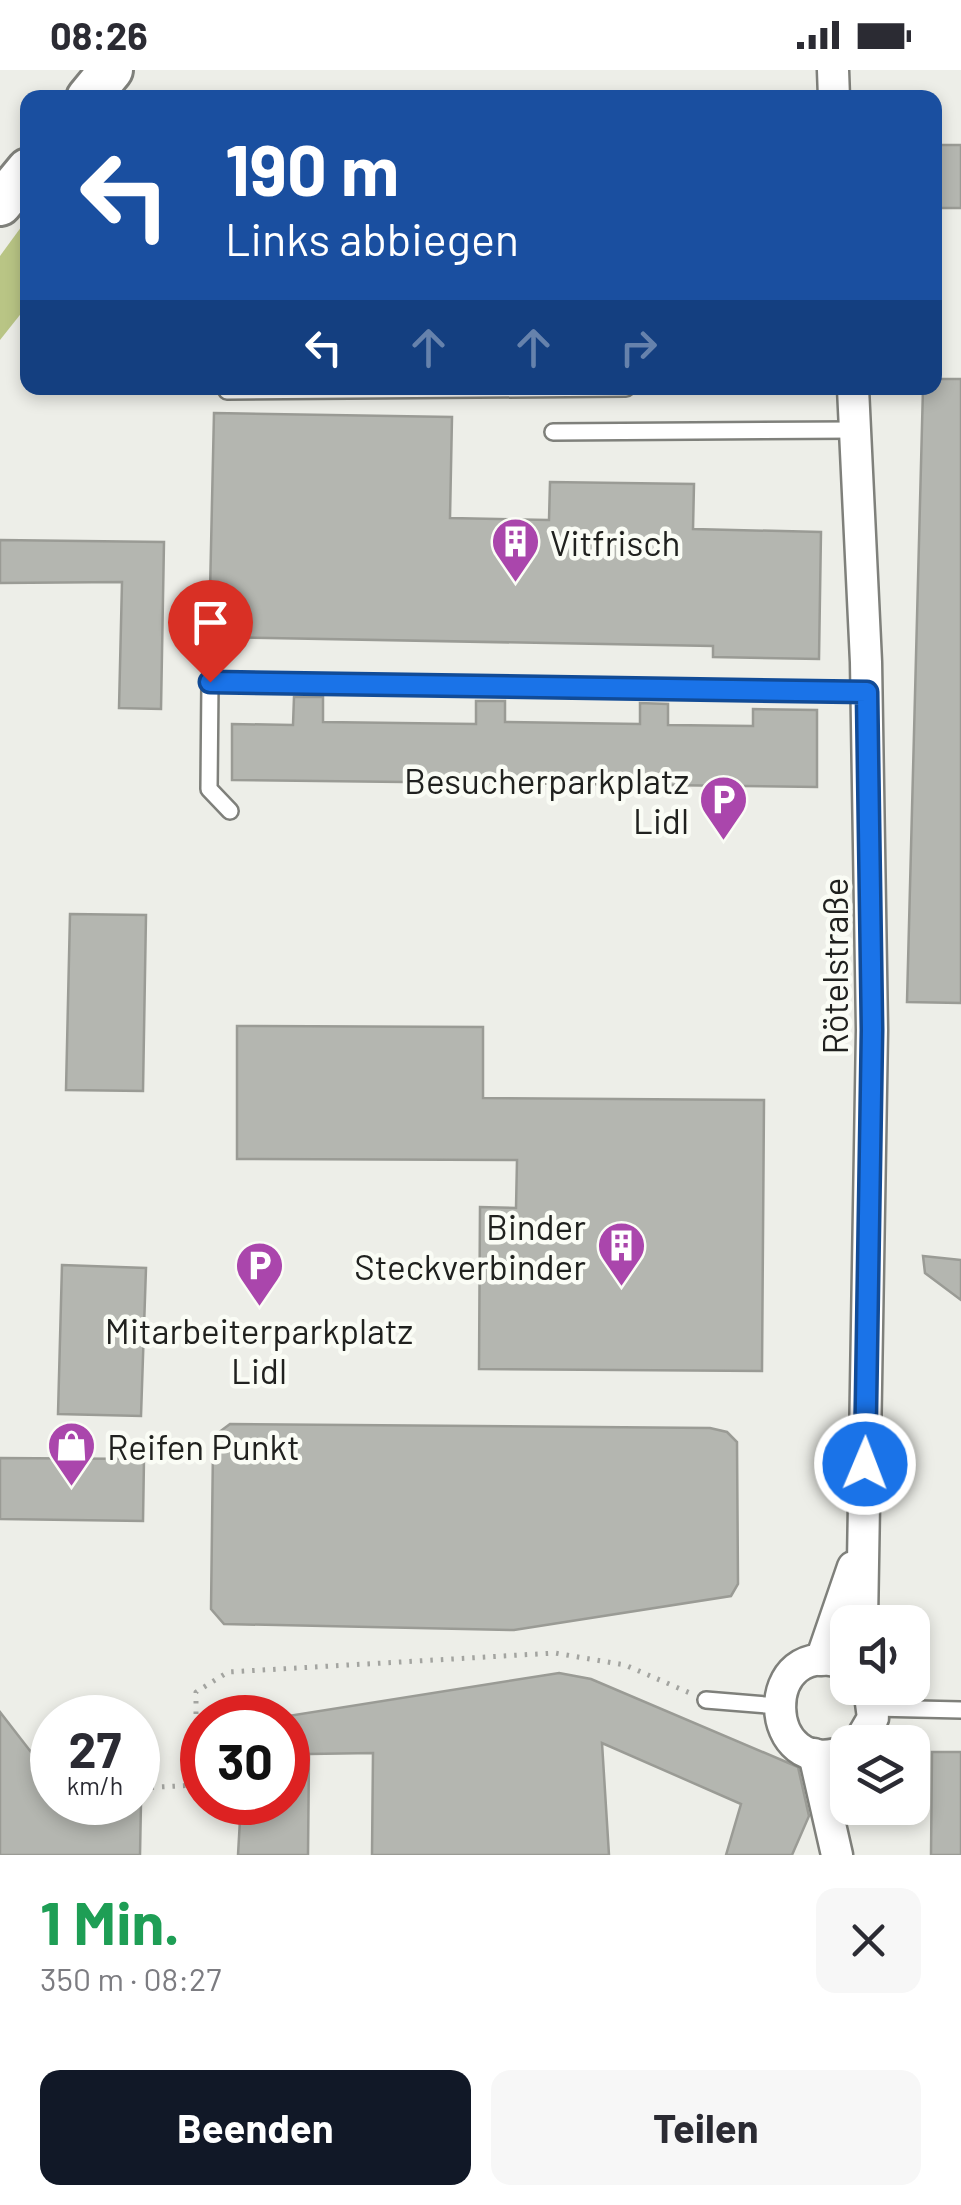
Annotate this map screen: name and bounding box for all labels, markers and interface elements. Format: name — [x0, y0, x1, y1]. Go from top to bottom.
text: 08:26 — [50, 12, 148, 58]
text: 190 m — [225, 126, 399, 210]
icon: left — [60, 130, 190, 260]
text: Links abbiegen — [225, 211, 519, 265]
icon: left — [296, 320, 351, 375]
icon: ahead — [401, 320, 456, 375]
icon: ahead — [506, 320, 561, 375]
icon: right — [611, 320, 666, 375]
building icon: Vitfrisch — [489, 516, 541, 584]
place label: Vitfrisch — [550, 521, 680, 563]
pin — [168, 580, 253, 683]
icon: arrive — [183, 595, 238, 650]
place label: Besucherparkplatz Lidl — [404, 759, 689, 841]
parking icon: Besucherparkplatz Lidl — [698, 774, 750, 842]
street label: Rötelstraße — [813, 877, 855, 1055]
place label: Binder Steckverbinder — [354, 1205, 586, 1287]
building icon: Binder Steckverbinder — [595, 1220, 647, 1288]
parking icon: Mitarbeiterparkplatz Lidl — [233, 1240, 285, 1308]
place label: Mitarbeiterparkplatz Lidl — [105, 1309, 413, 1391]
position arrow — [813, 1412, 917, 1516]
shop icon: Reifen Punkt — [46, 1420, 98, 1488]
place label: Reifen Punkt — [107, 1425, 300, 1467]
map controls — [830, 1605, 930, 1825]
button: sound — [830, 1605, 930, 1705]
speed limit sign: 30 — [180, 1695, 310, 1825]
text: 27 — [69, 1718, 121, 1778]
button: layers — [830, 1725, 930, 1825]
text: km/h — [67, 1770, 123, 1800]
text: 1 Min. — [40, 1885, 180, 1957]
button: close — [816, 1888, 921, 1993]
text: 350 m · 08:27 — [40, 1959, 221, 1997]
button: Beenden — [40, 2070, 471, 2185]
button: Teilen — [491, 2070, 921, 2185]

